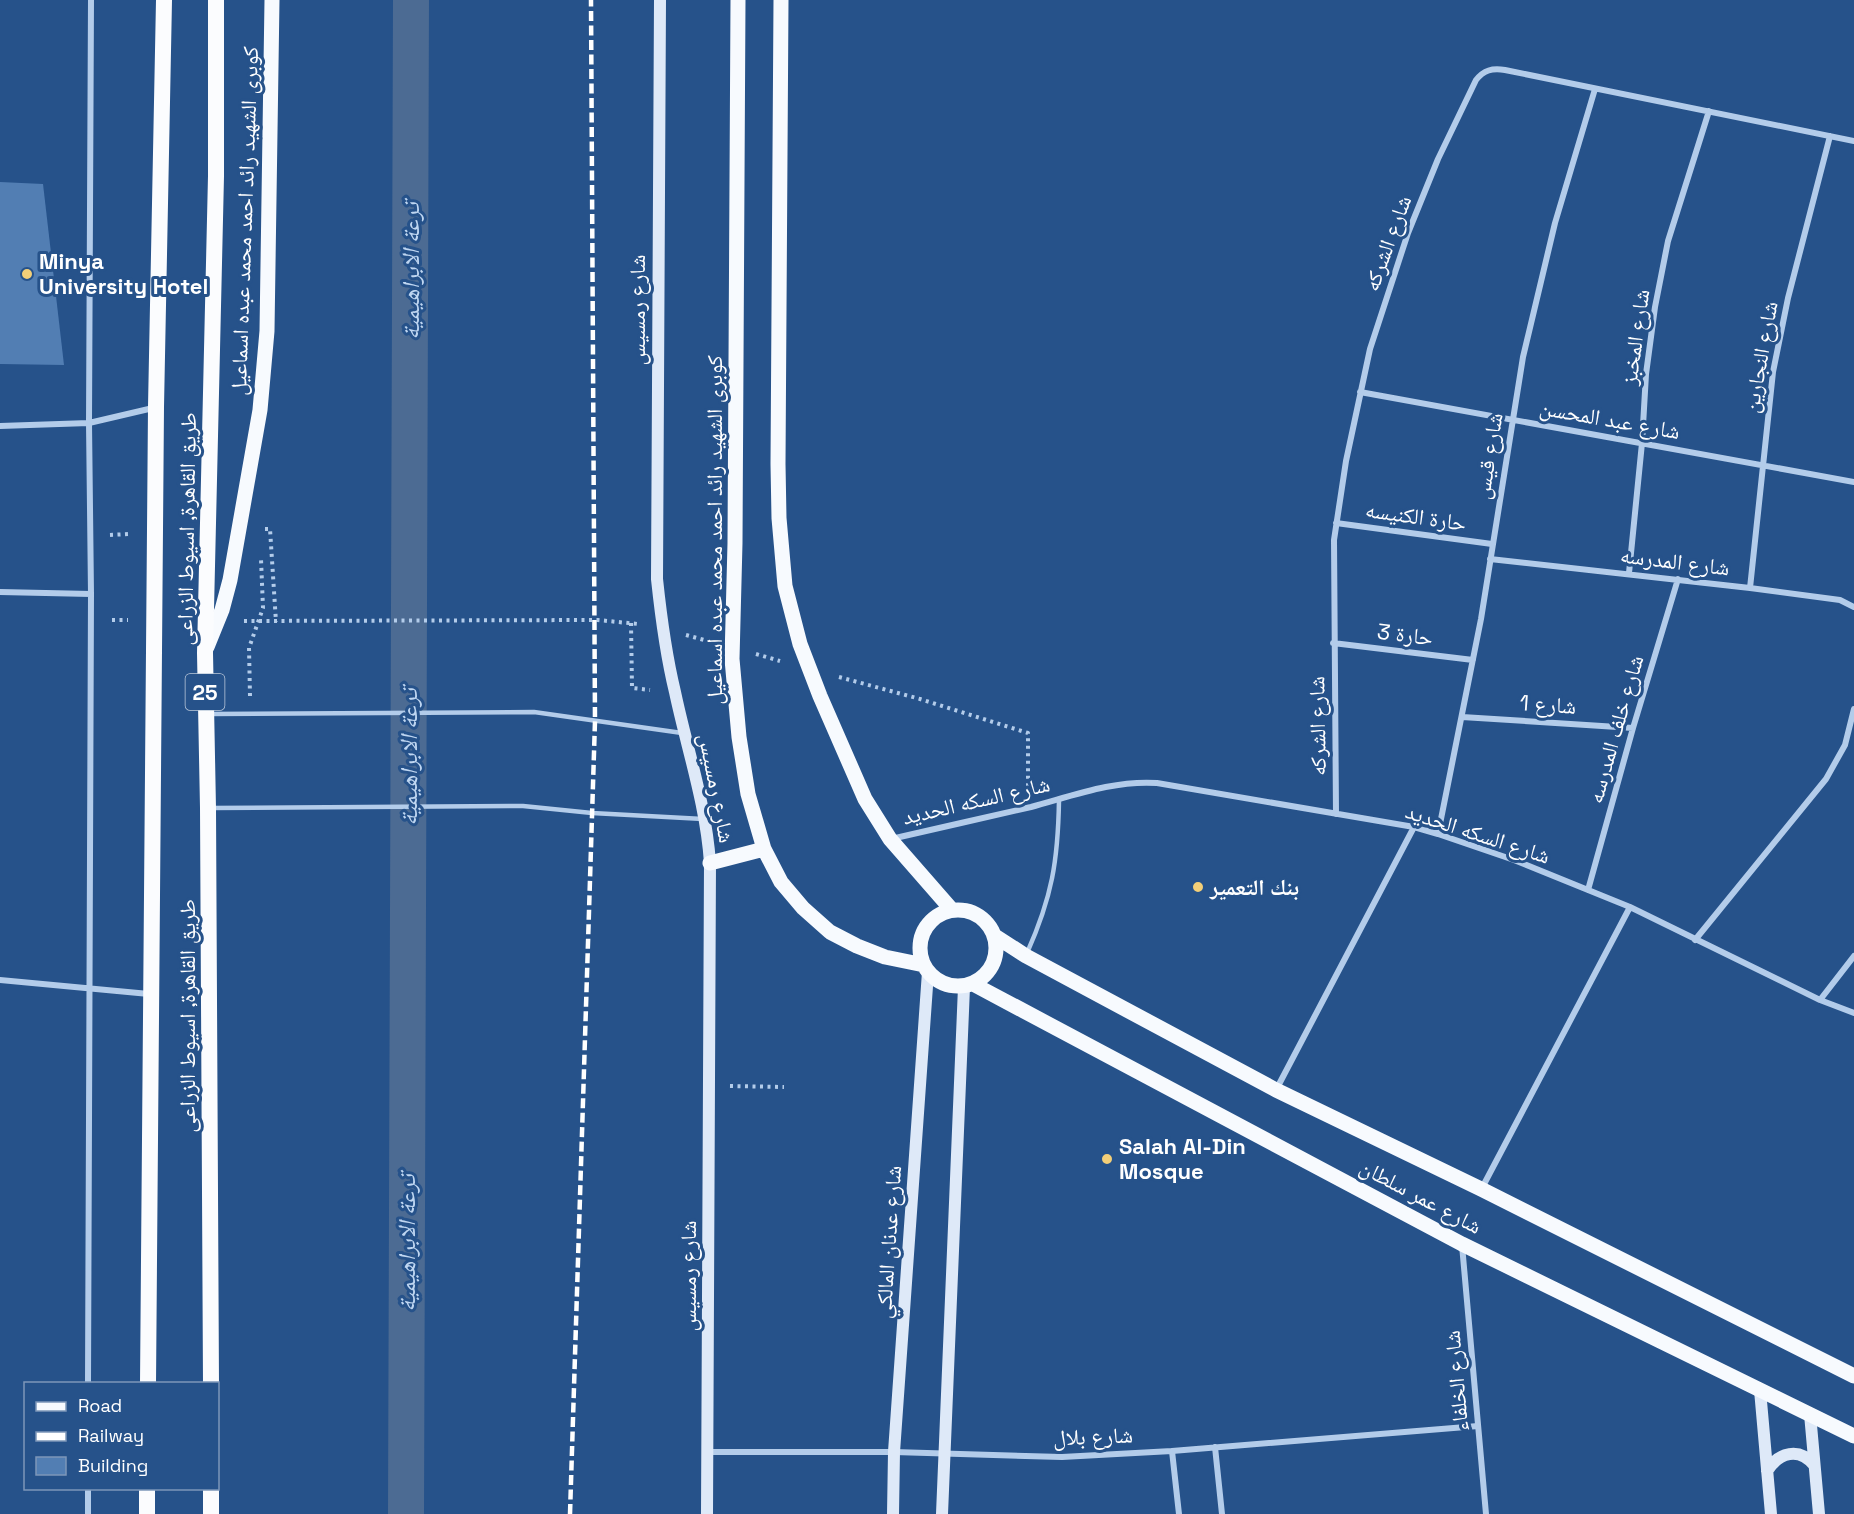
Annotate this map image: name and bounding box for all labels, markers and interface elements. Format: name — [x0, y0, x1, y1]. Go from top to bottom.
street label: كوبرى الشهيد رائد احمد محمد عبده اسماعيل — [224, 46, 264, 396]
street label: شارع الشركه — [1357, 191, 1417, 295]
water label: ترعة الابراهيمية — [395, 197, 426, 340]
place label: Minya University Hotel — [39, 247, 208, 300]
street label: شارع رمسيس — [623, 255, 651, 365]
marker: Minya University Hotel — [20, 267, 34, 281]
street label: شارع المخبز — [1614, 287, 1656, 388]
street label: شارع النجارين — [1736, 299, 1784, 415]
street label: كوبرى الشهيد رائد احمد محمد عبده اسماعيل — [700, 355, 728, 705]
street label: شارع عبد المحسن — [1538, 393, 1682, 445]
street label: شارع قيس — [1467, 411, 1509, 501]
street label: طريق القاهرة, اسيوط الزراعى — [170, 412, 202, 646]
street label: حارة الكنيسه — [1364, 495, 1468, 537]
street label: شارع المدرسه — [1619, 540, 1731, 582]
street label: حارة 3 — [1376, 617, 1434, 651]
street label: شارع خلف المدرسه — [1580, 652, 1650, 806]
road number: 25 — [186, 674, 224, 710]
street label: شارع الشركه — [1302, 676, 1332, 776]
water label: ترعة الابراهيمية — [393, 683, 424, 826]
street label: شارع 1 — [1519, 688, 1577, 720]
street label: شارع رمسيس — [693, 731, 741, 845]
street label: شارع السكه الحديد — [899, 769, 1053, 831]
street label: شارع السكه الحديد — [1402, 796, 1554, 870]
place label: بنك التعمير — [1209, 873, 1299, 901]
marker: بنك التعمير — [1191, 880, 1205, 894]
street label: طريق القاهرة, اسيوط الزراعى — [173, 899, 201, 1133]
place label: Salah Al-Din Mosque — [1119, 1132, 1246, 1185]
marker: Salah Al-Din Mosque — [1100, 1152, 1114, 1166]
street label: شارع عمر سلطان — [1355, 1152, 1487, 1240]
street label: شارع عدنان المالكي — [869, 1164, 911, 1320]
water label: ترعة الابراهيمية — [391, 1169, 422, 1312]
street label: شارع رمسيس — [674, 1221, 702, 1331]
street label: شارع الخلفاء — [1438, 1329, 1474, 1433]
legend — [24, 1382, 219, 1490]
text: Road — [78, 1394, 122, 1417]
street label: شارع بلال — [1053, 1421, 1133, 1451]
text: Railway — [78, 1424, 144, 1447]
text: Building — [78, 1454, 148, 1477]

